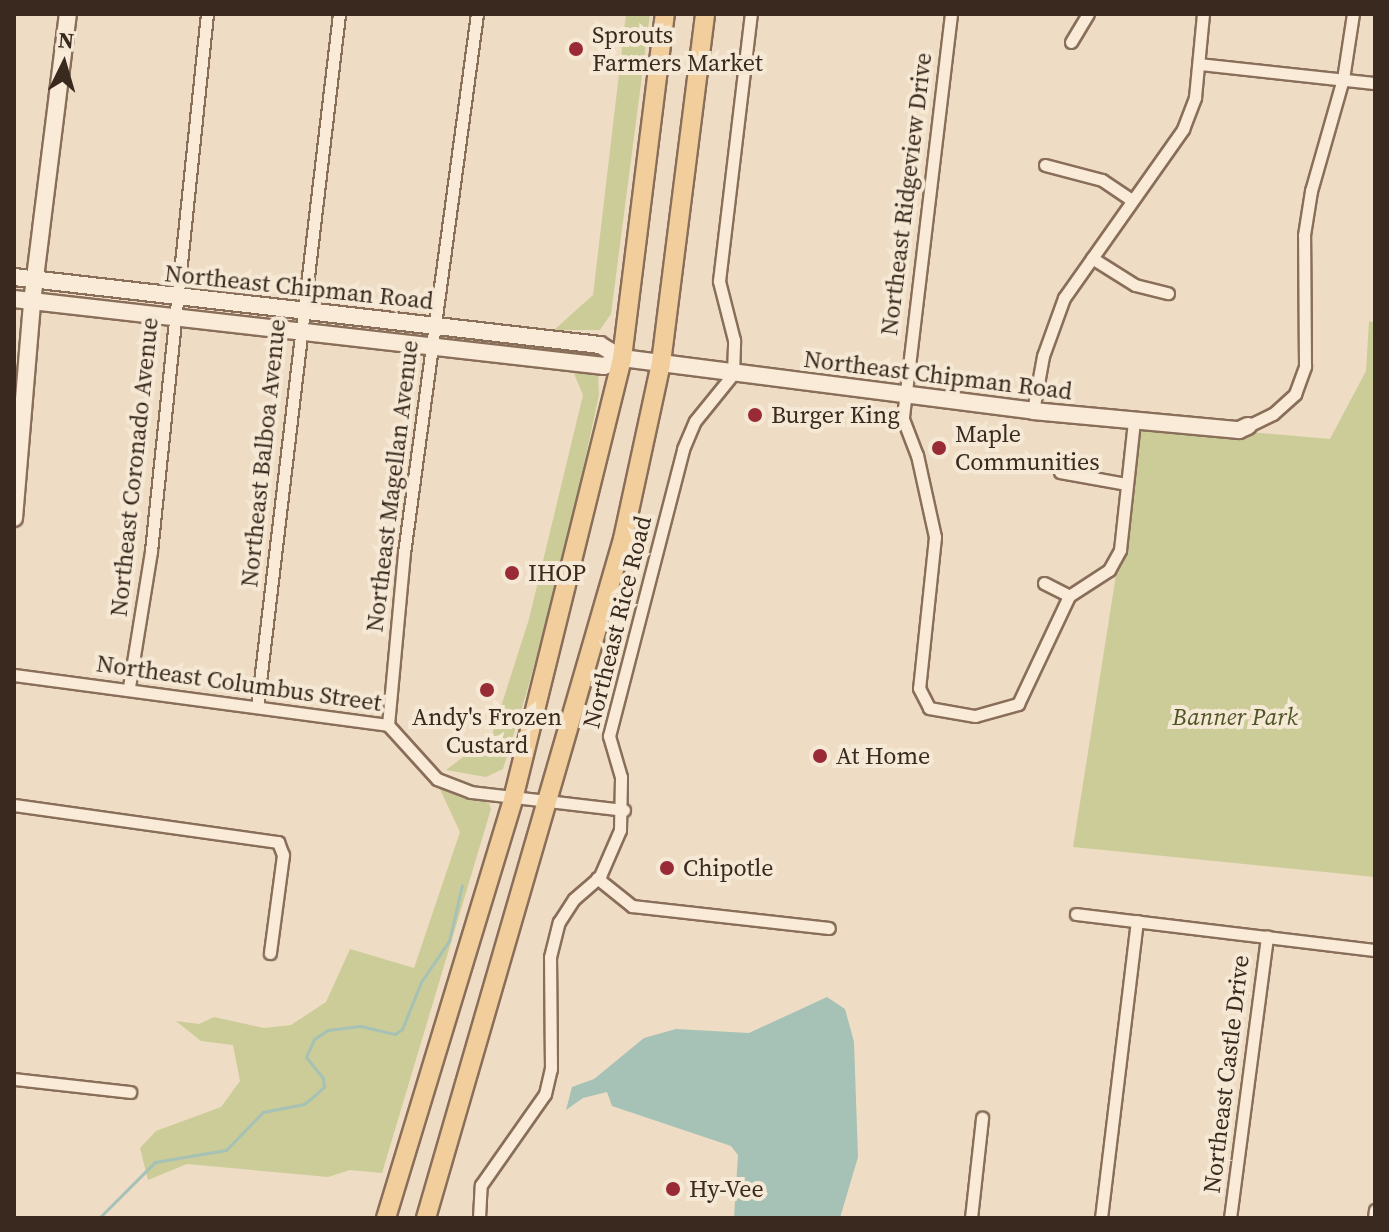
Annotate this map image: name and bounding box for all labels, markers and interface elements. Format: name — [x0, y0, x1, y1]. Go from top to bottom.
place label: Sprouts Farmers Market — [592, 21, 763, 77]
north arrow — [24, 24, 104, 104]
text: N — [57, 24, 75, 56]
marker: Sprouts Farmers Market — [567, 40, 585, 58]
street label: Northeast Ridgeview Drive — [874, 51, 938, 337]
street label: Northeast Chipman Road — [163, 259, 435, 315]
street label: Northeast Coronado Avenue — [104, 316, 164, 618]
street label: Northeast Balboa Avenue — [235, 317, 291, 589]
street label: Northeast Magellan Avenue — [360, 338, 424, 634]
street label: Northeast Chipman Road — [802, 344, 1074, 406]
place label: Burger King — [771, 401, 900, 429]
marker: Burger King — [746, 406, 764, 424]
place label: Maple Communities — [955, 420, 1100, 476]
marker: Maple Communities — [930, 439, 948, 457]
street label: Northeast Rice Road — [577, 513, 657, 731]
place label: IHOP — [528, 559, 586, 587]
marker: IHOP — [503, 564, 521, 582]
street label: Northeast Columbus Street — [95, 649, 383, 717]
marker: Andy's Frozen Custard — [478, 681, 496, 699]
place label: Andy's Frozen Custard — [412, 703, 562, 759]
park label: Banner Park — [1172, 703, 1298, 731]
place label: At Home — [836, 742, 930, 770]
marker: At Home — [811, 747, 829, 765]
place label: Chipotle — [683, 854, 774, 882]
marker: Chipotle — [658, 859, 676, 877]
street label: Northeast Castle Drive — [1197, 953, 1255, 1195]
place label: Hy-Vee — [689, 1175, 764, 1203]
marker: Hy-Vee — [664, 1180, 682, 1198]

